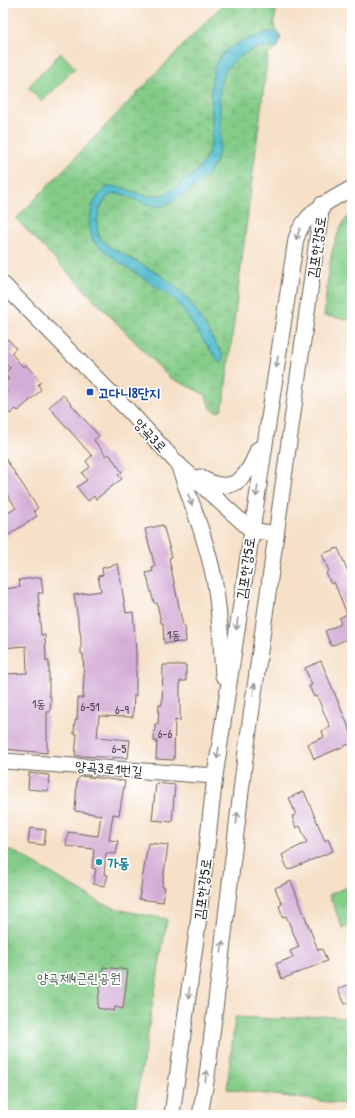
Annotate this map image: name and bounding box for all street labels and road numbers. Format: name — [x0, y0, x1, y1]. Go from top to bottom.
street label: 김포한강5로 — [302, 215, 330, 279]
street label: 양곡3로 — [130, 414, 172, 456]
street label: 김포한강5로 — [231, 536, 259, 600]
street label: 양곡3로1번길 — [74, 756, 144, 780]
street label: 김포한강5로 — [189, 857, 215, 921]

